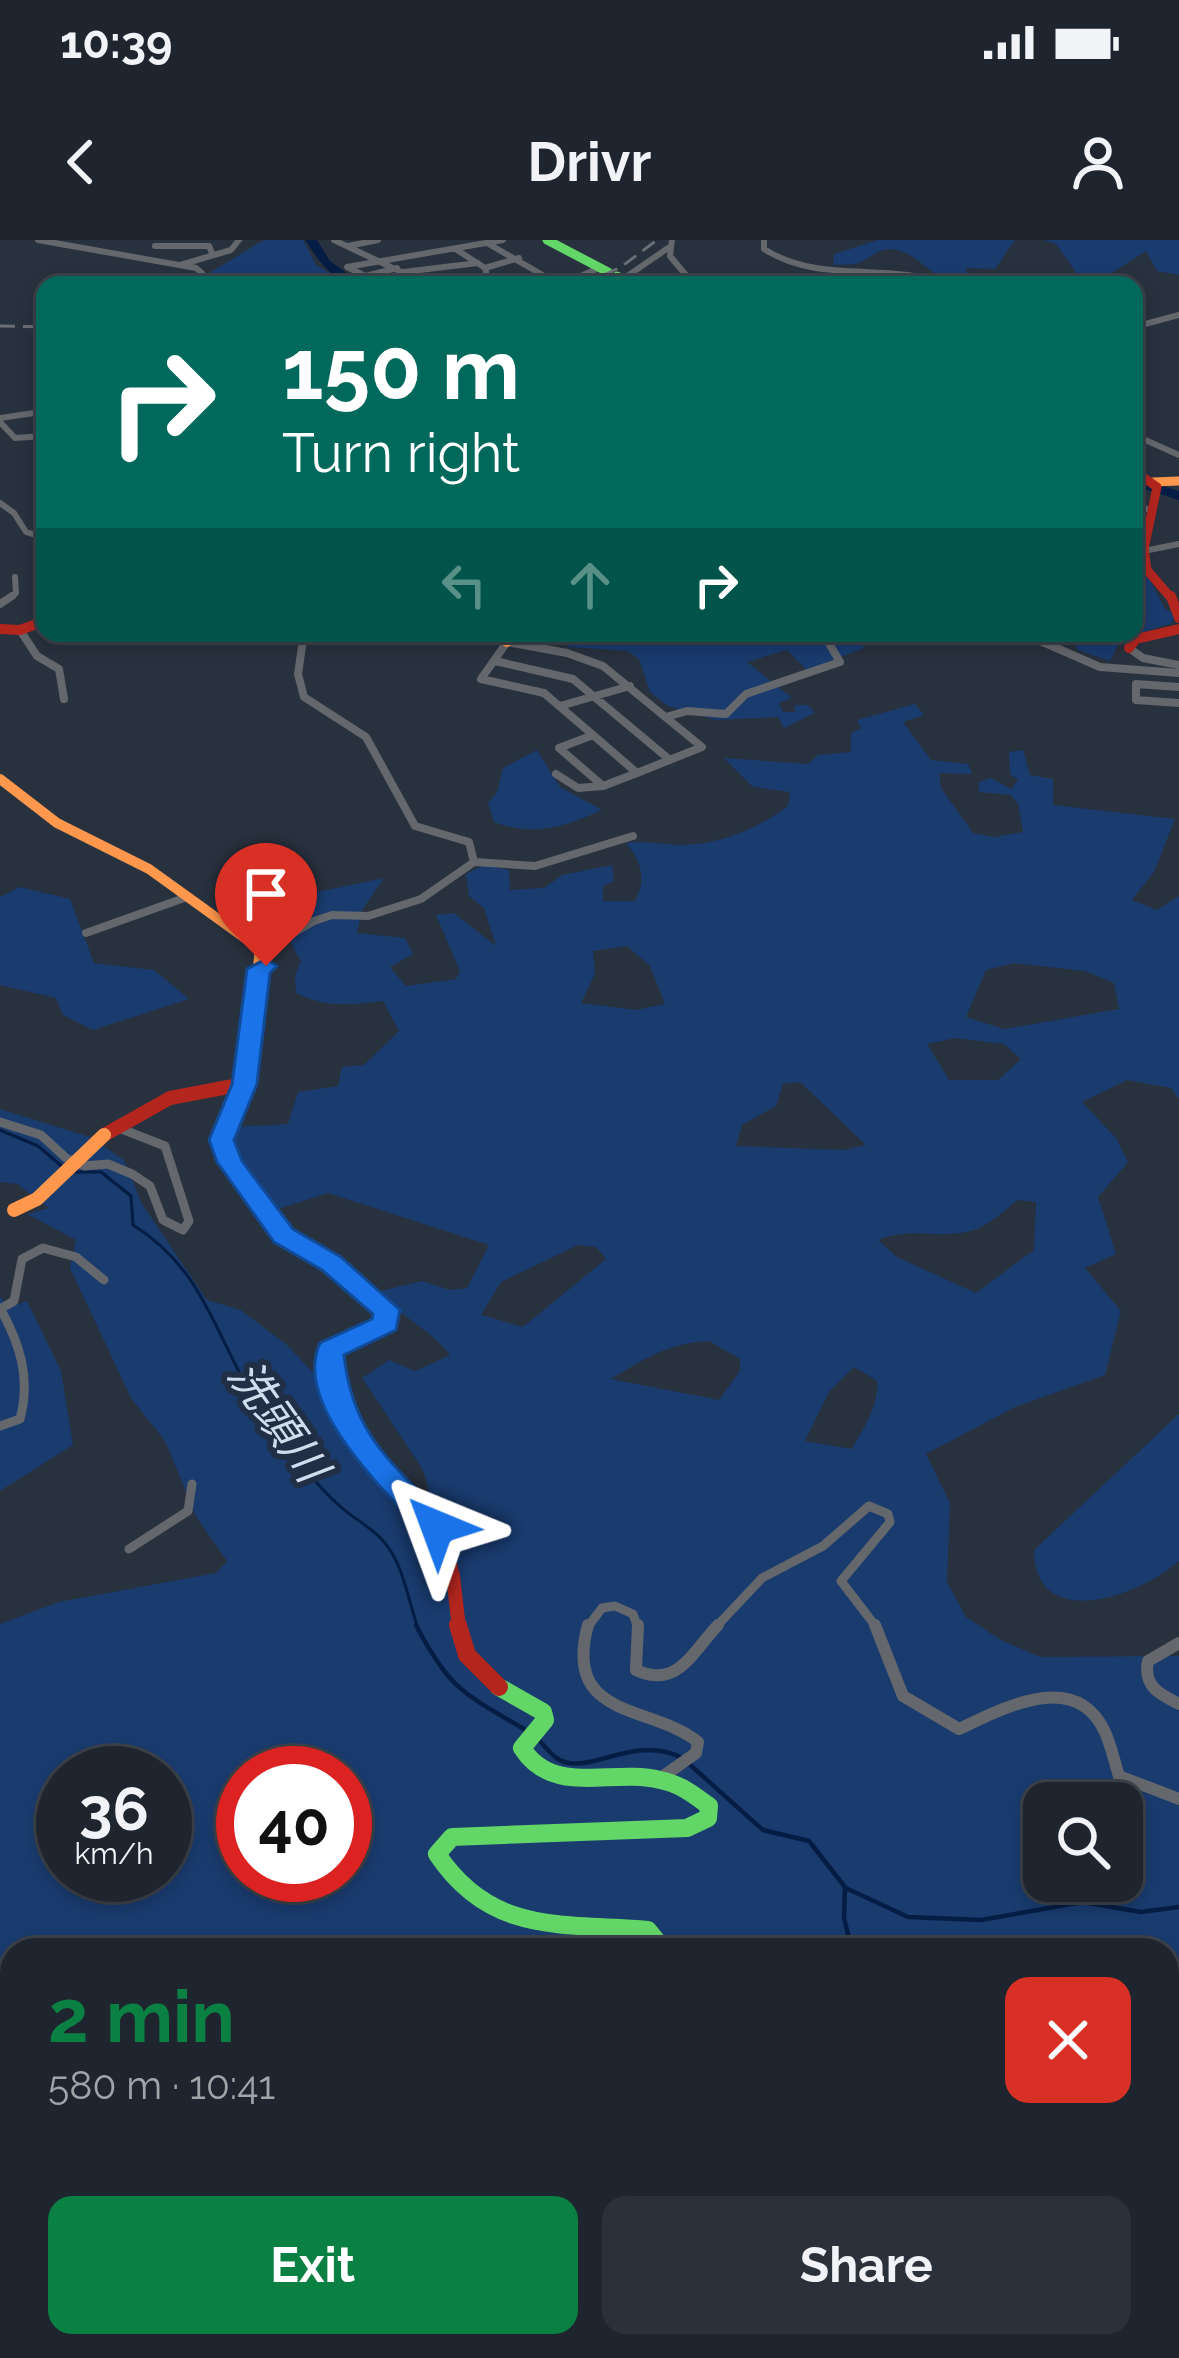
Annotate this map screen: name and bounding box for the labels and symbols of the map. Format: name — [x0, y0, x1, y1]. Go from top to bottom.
pin — [215, 843, 317, 966]
water label: 洗頭川 — [218, 1351, 341, 1495]
position arrow — [374, 1464, 500, 1590]
speed limit sign: 40 — [216, 1746, 372, 1902]

